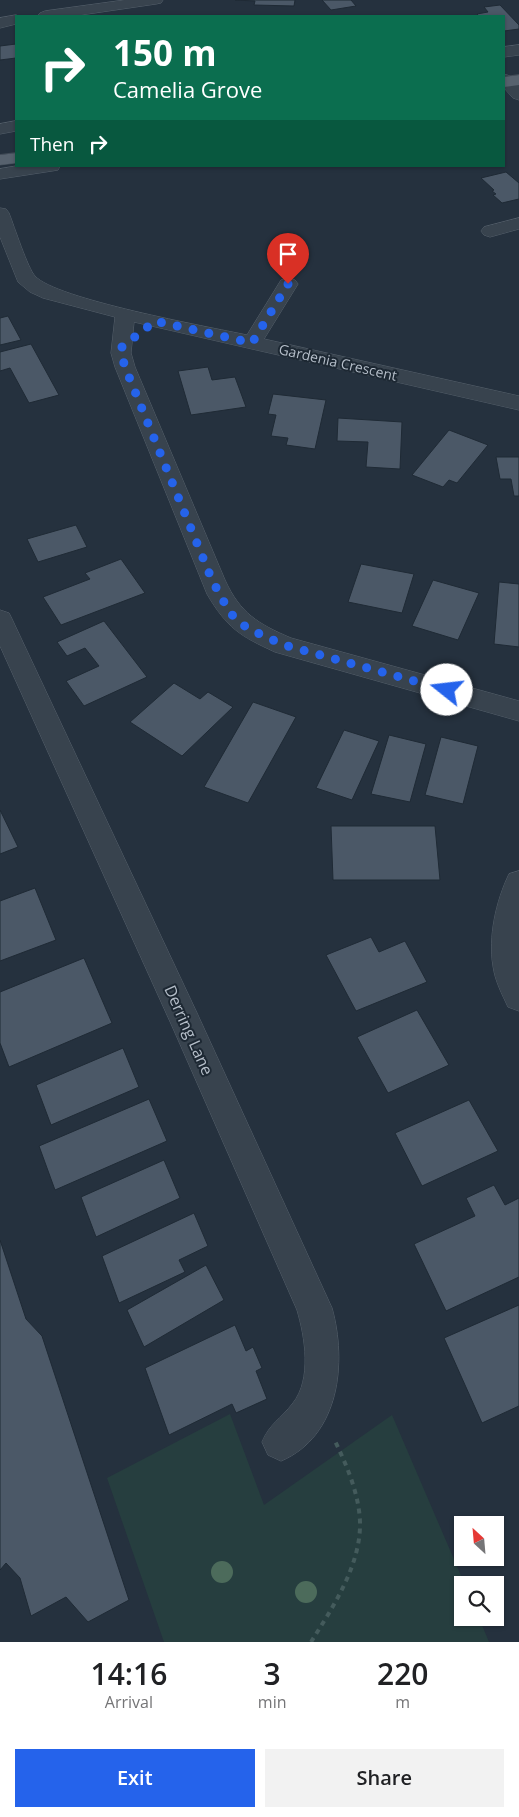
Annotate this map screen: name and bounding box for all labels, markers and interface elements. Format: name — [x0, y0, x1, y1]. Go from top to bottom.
text: 150 m — [113, 29, 217, 76]
icon: right — [30, 35, 95, 100]
text: Camelia Grove — [113, 74, 262, 104]
icon: right — [84, 130, 112, 158]
text: Then — [30, 131, 74, 157]
pin — [267, 233, 309, 284]
icon: arrive — [274, 240, 302, 268]
street label: Gardenia Crescent — [277, 339, 399, 385]
position arrow — [420, 663, 472, 715]
street label: Derring Lane — [159, 981, 219, 1079]
north arrow — [454, 1516, 504, 1566]
map controls — [454, 1516, 504, 1626]
button: search — [454, 1576, 504, 1626]
text: 14:16 — [91, 1653, 167, 1694]
text: 3 — [264, 1653, 281, 1694]
text: 220 — [377, 1653, 428, 1694]
text: Arrival — [105, 1691, 153, 1713]
text: min — [258, 1691, 287, 1713]
text: m — [395, 1691, 410, 1713]
button: Exit — [15, 1749, 255, 1807]
button: Share — [265, 1749, 504, 1807]

